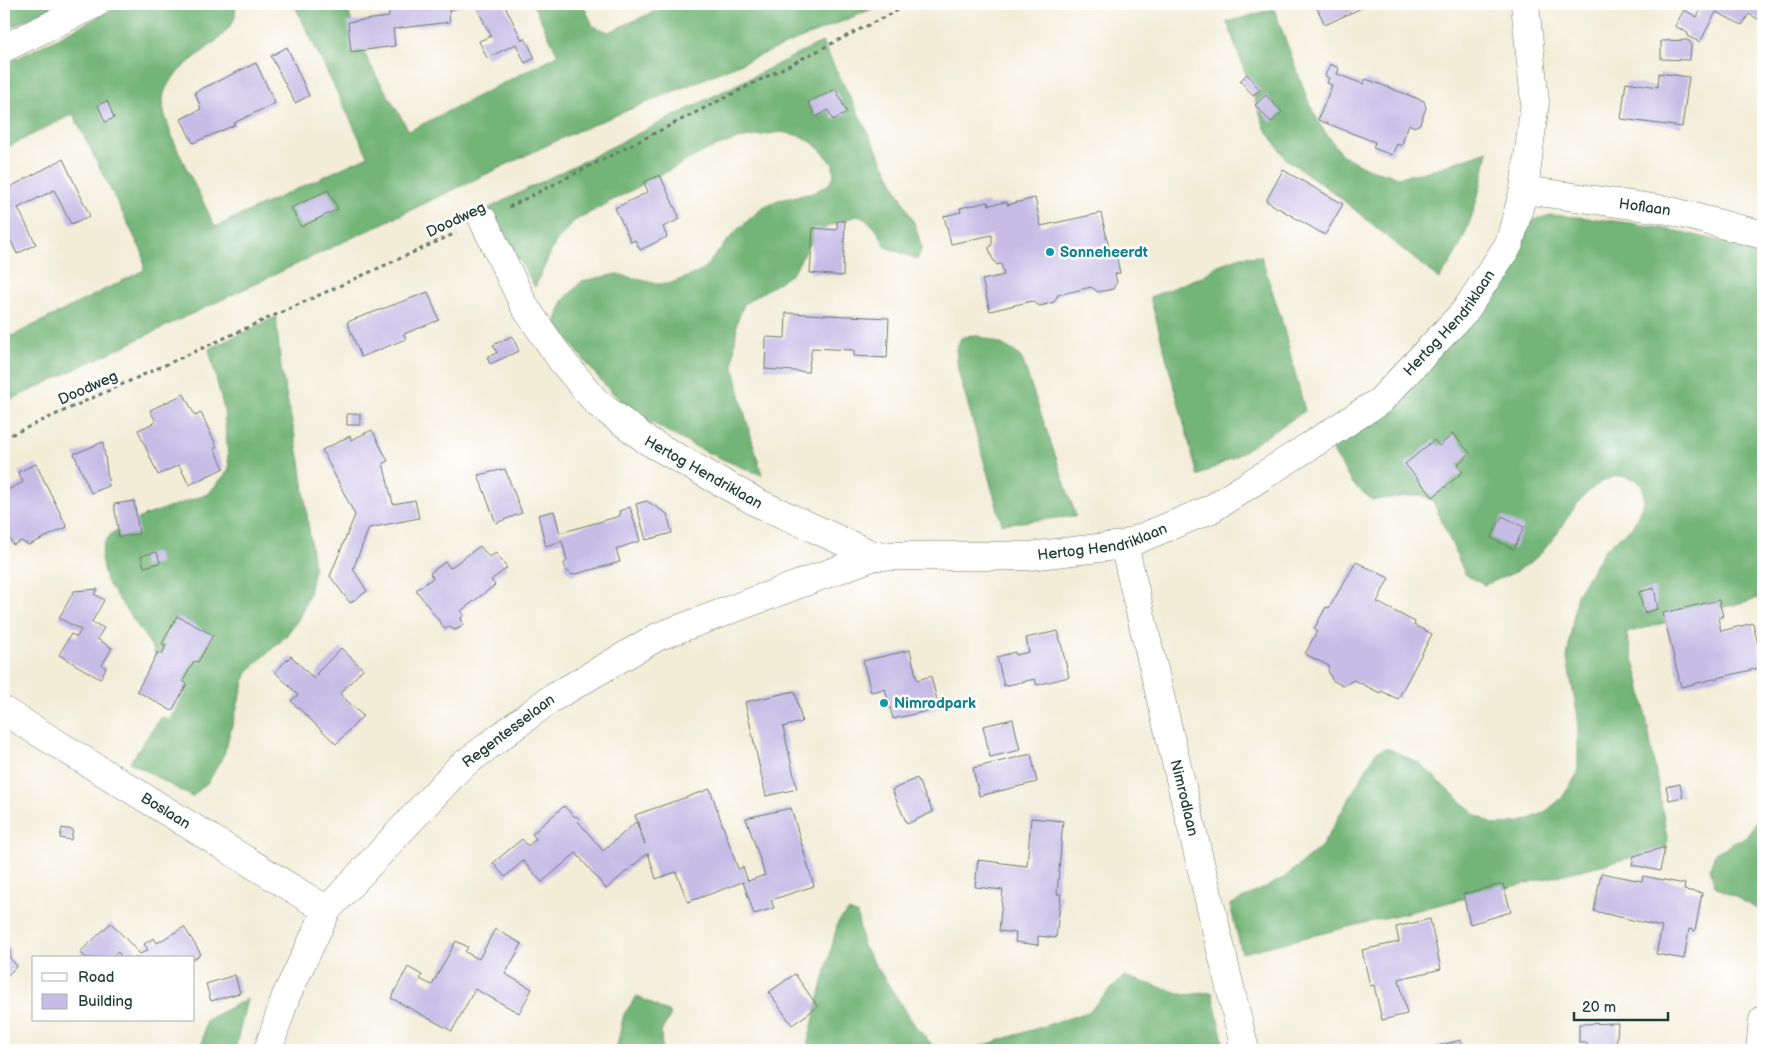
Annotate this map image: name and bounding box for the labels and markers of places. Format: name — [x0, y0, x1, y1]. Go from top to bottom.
place label: Sonneheerdt — [1060, 243, 1148, 262]
marker: Sonneheerdt — [1044, 246, 1056, 258]
place label: Nimrodpark — [894, 694, 976, 713]
marker: Nimrodpark — [878, 697, 890, 709]

